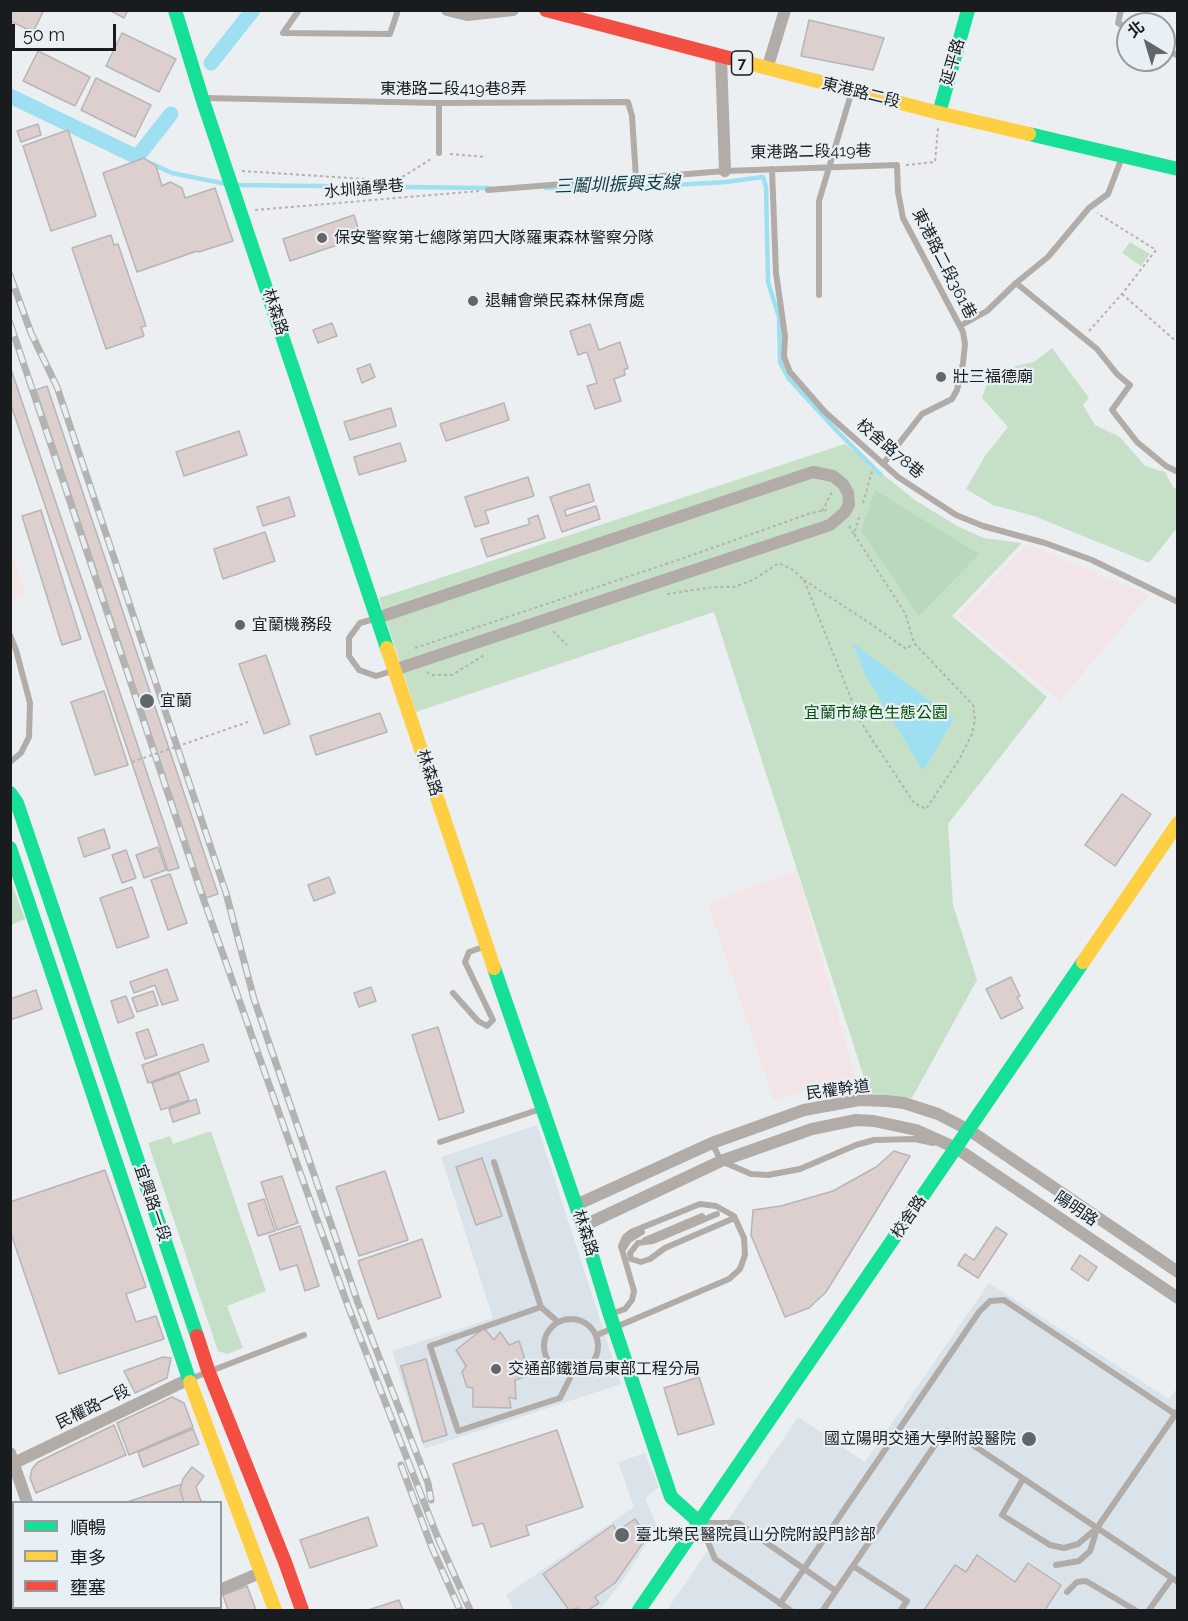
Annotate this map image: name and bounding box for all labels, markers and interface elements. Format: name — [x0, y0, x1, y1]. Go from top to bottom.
scale bar — [15, 12, 118, 50]
north arrow — [1116, 12, 1176, 72]
text: 北 — [1124, 17, 1148, 41]
text: 50 m — [23, 24, 65, 45]
street label: 延平路 — [937, 36, 969, 88]
road number: 7 — [732, 51, 752, 75]
street label: 東港路二段 — [820, 74, 902, 112]
street label: 東港路二段419巷8弄 — [380, 79, 526, 99]
street label: 東港路二段419巷 — [750, 141, 872, 163]
water label: 三鬮圳振興支線 — [554, 172, 680, 198]
street label: 水圳通學巷 — [323, 176, 405, 202]
street label: 東港路二段361巷 — [908, 206, 980, 322]
place label: 保安警察第七總隊第四大隊羅東森林警察分隊 — [334, 228, 654, 248]
marker: 保安警察第七總隊第四大隊羅東森林警察分隊 — [315, 231, 329, 245]
street label: 林森路 — [258, 286, 292, 338]
place label: 退輔會榮民森林保育處 — [485, 291, 645, 311]
marker: 退輔會榮民森林保育處 — [466, 294, 480, 308]
place label: 壯三福德廟 — [953, 367, 1033, 387]
marker: 壯三福德廟 — [934, 370, 948, 384]
street label: 校舍路78巷 — [852, 415, 928, 483]
place label: 宜蘭機務段 — [252, 615, 332, 635]
marker: 宜蘭機務段 — [233, 618, 247, 632]
place label: 宜蘭 — [160, 691, 192, 711]
marker: 宜蘭 — [138, 692, 156, 710]
park label: 宜蘭市綠色生態公園 — [804, 703, 948, 723]
street label: 林森路 — [412, 747, 446, 799]
street label: 民權幹道 — [805, 1077, 871, 1103]
street label: 宜興路一段 — [130, 1162, 174, 1244]
street label: 陽明路 — [1051, 1188, 1101, 1230]
street label: 校舍路 — [888, 1192, 930, 1242]
street label: 林森路 — [568, 1207, 602, 1259]
place label: 交通部鐵道局東部工程分局 — [508, 1359, 700, 1379]
marker: 交通部鐵道局東部工程分局 — [489, 1362, 503, 1376]
street label: 民權路一段 — [53, 1381, 133, 1433]
place label: 國立陽明交通大學附設醫院 — [824, 1429, 1016, 1449]
marker: 國立陽明交通大學附設醫院 — [1020, 1430, 1038, 1448]
legend — [12, 1501, 222, 1609]
text: 順暢 — [70, 1517, 106, 1538]
place label: 臺北榮民醫院員山分院附設門診部 — [636, 1525, 876, 1545]
marker: 臺北榮民醫院員山分院附設門診部 — [613, 1526, 631, 1544]
text: 車多 — [70, 1547, 106, 1568]
text: 壅塞 — [70, 1577, 106, 1598]

